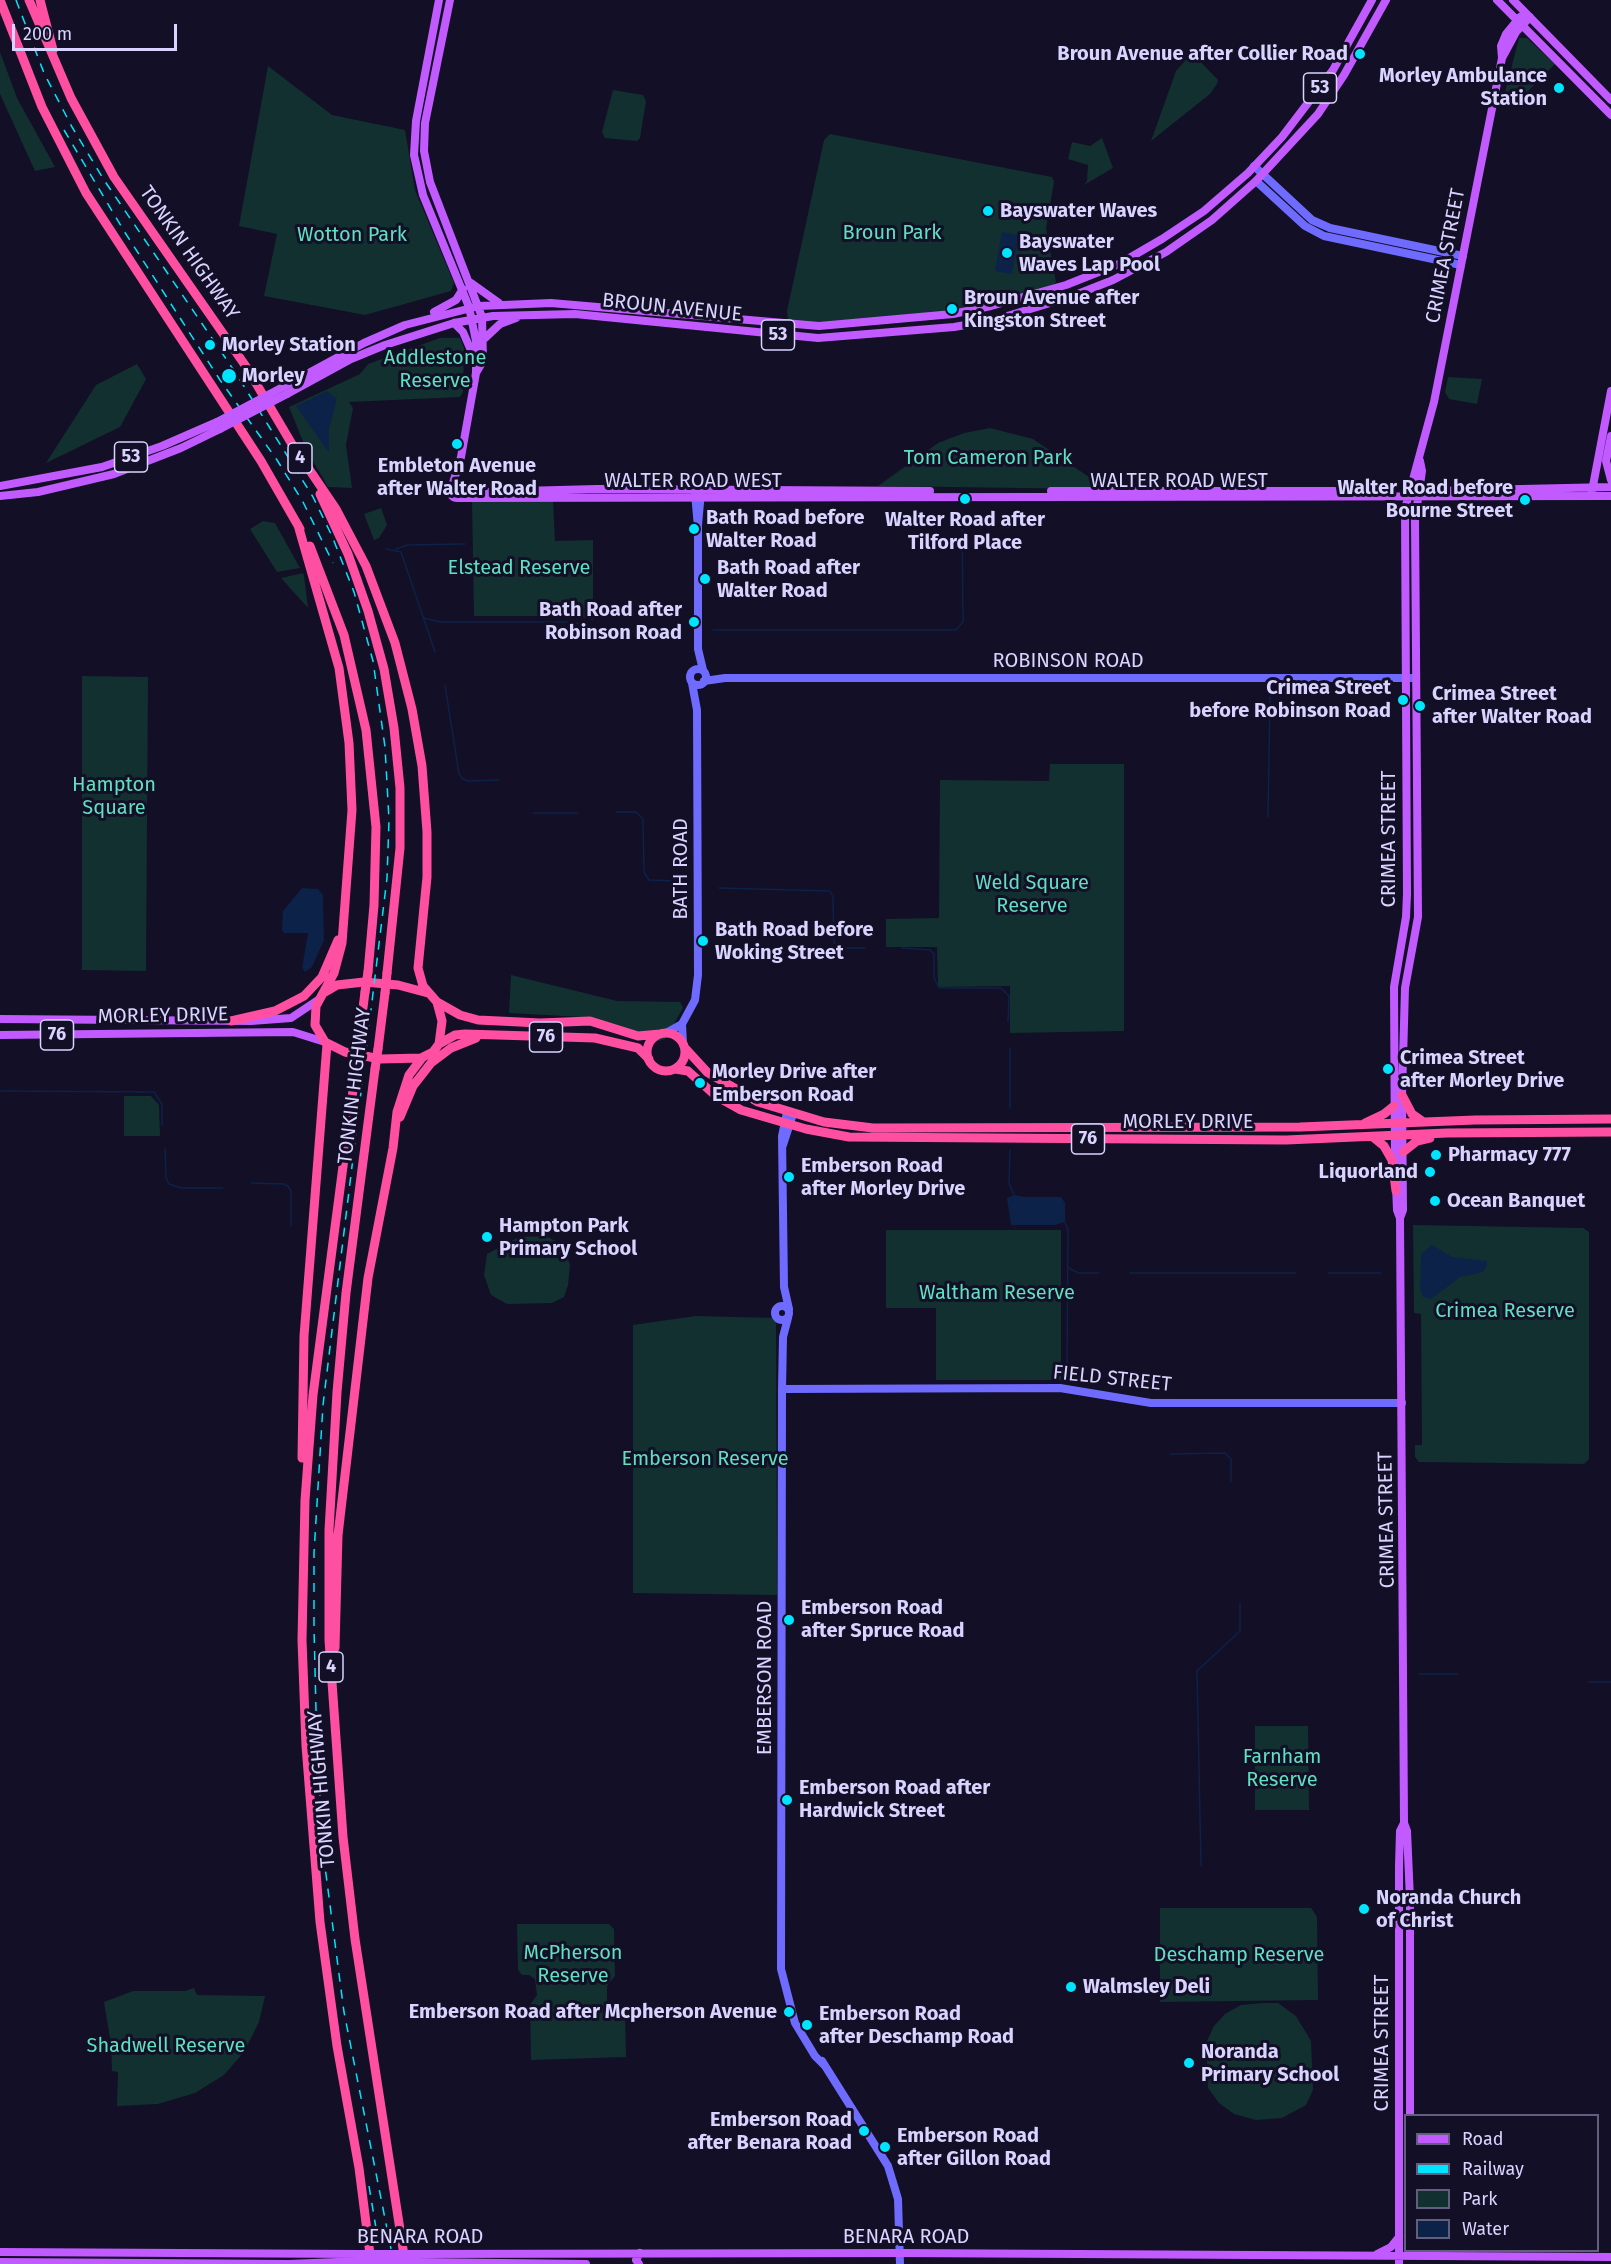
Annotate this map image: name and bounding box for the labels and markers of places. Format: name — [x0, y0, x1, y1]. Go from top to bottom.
place label: Broun Avenue after Collier Road — [1057, 42, 1348, 66]
marker: Broun Avenue after Collier Road — [1353, 47, 1367, 61]
place label: Morley Ambulance Station — [1379, 64, 1547, 111]
marker: Morley Ambulance Station — [1552, 81, 1566, 95]
place label: Bayswater Waves — [1000, 199, 1157, 223]
marker: Bayswater Waves — [981, 204, 995, 218]
place label: Bayswater Waves Lap Pool — [1019, 230, 1160, 277]
marker: Bayswater Waves Lap Pool — [1000, 246, 1014, 260]
place label: Broun Avenue after Kingston Street — [964, 286, 1139, 333]
marker: Broun Avenue after Kingston Street — [945, 302, 959, 316]
place label: Morley Station — [222, 333, 356, 357]
marker: Morley Station — [203, 338, 217, 352]
place label: Morley — [242, 364, 304, 388]
marker: Morley — [220, 367, 238, 385]
marker: Embleton Avenue after Walter Road — [450, 437, 464, 451]
place label: Embleton Avenue after Walter Road — [377, 454, 537, 501]
place label: Walter Road before Bourne Street — [1338, 476, 1513, 523]
marker: Walter Road after Tilford Place — [958, 492, 972, 506]
marker: Walter Road before Bourne Street — [1518, 493, 1532, 507]
place label: Bath Road before Walter Road — [706, 506, 865, 553]
place label: Walter Road after Tilford Place — [885, 508, 1045, 555]
marker: Bath Road before Walter Road — [687, 522, 701, 536]
place label: Bath Road after Walter Road — [717, 556, 860, 603]
marker: Bath Road after Walter Road — [698, 572, 712, 586]
place label: Bath Road after Robinson Road — [539, 598, 682, 645]
marker: Bath Road after Robinson Road — [687, 615, 701, 629]
place label: Crimea Street before Robinson Road — [1189, 676, 1391, 723]
place label: Crimea Street after Walter Road — [1432, 682, 1592, 729]
marker: Crimea Street before Robinson Road — [1396, 693, 1410, 707]
marker: Crimea Street after Walter Road — [1413, 699, 1427, 713]
place label: Bath Road before Woking Street — [715, 918, 874, 965]
marker: Bath Road before Woking Street — [696, 934, 710, 948]
place label: Crimea Street after Morley Drive — [1400, 1046, 1564, 1093]
place label: Morley Drive after Emberson Road — [712, 1060, 876, 1107]
marker: Crimea Street after Morley Drive — [1381, 1062, 1395, 1076]
marker: Morley Drive after Emberson Road — [693, 1076, 707, 1090]
place label: Pharmacy 777 — [1448, 1143, 1571, 1167]
marker: Pharmacy 777 — [1429, 1148, 1443, 1162]
place label: Emberson Road after Morley Drive — [801, 1154, 965, 1201]
place label: Liquorland — [1319, 1160, 1418, 1184]
marker: Liquorland — [1423, 1165, 1437, 1179]
marker: Emberson Road after Morley Drive — [782, 1170, 796, 1184]
place label: Ocean Banquet — [1447, 1189, 1585, 1213]
marker: Ocean Banquet — [1428, 1194, 1442, 1208]
place label: Hampton Park Primary School — [499, 1214, 637, 1261]
marker: Hampton Park Primary School — [480, 1230, 494, 1244]
place label: Emberson Road after Spruce Road — [801, 1596, 965, 1643]
marker: Emberson Road after Spruce Road — [782, 1613, 796, 1627]
place label: Emberson Road after Hardwick Street — [799, 1776, 990, 1823]
marker: Emberson Road after Hardwick Street — [780, 1793, 794, 1807]
place label: Noranda Church of Christ — [1376, 1886, 1521, 1933]
marker: Noranda Church of Christ — [1357, 1902, 1371, 1916]
place label: Walmsley Deli — [1083, 1975, 1210, 1999]
marker: Walmsley Deli — [1064, 1980, 1078, 1994]
place label: Emberson Road after Mcpherson Avenue — [409, 2000, 777, 2024]
place label: Emberson Road after Deschamp Road — [819, 2002, 1014, 2049]
marker: Emberson Road after Mcpherson Avenue — [782, 2005, 796, 2019]
marker: Emberson Road after Deschamp Road — [800, 2018, 814, 2032]
place label: Noranda Primary School — [1201, 2040, 1339, 2087]
marker: Noranda Primary School — [1182, 2056, 1196, 2070]
place label: Emberson Road after Benara Road — [687, 2108, 852, 2155]
marker: Emberson Road after Benara Road — [857, 2124, 871, 2138]
place label: Emberson Road after Gillon Road — [897, 2124, 1051, 2171]
marker: Emberson Road after Gillon Road — [878, 2140, 892, 2154]

